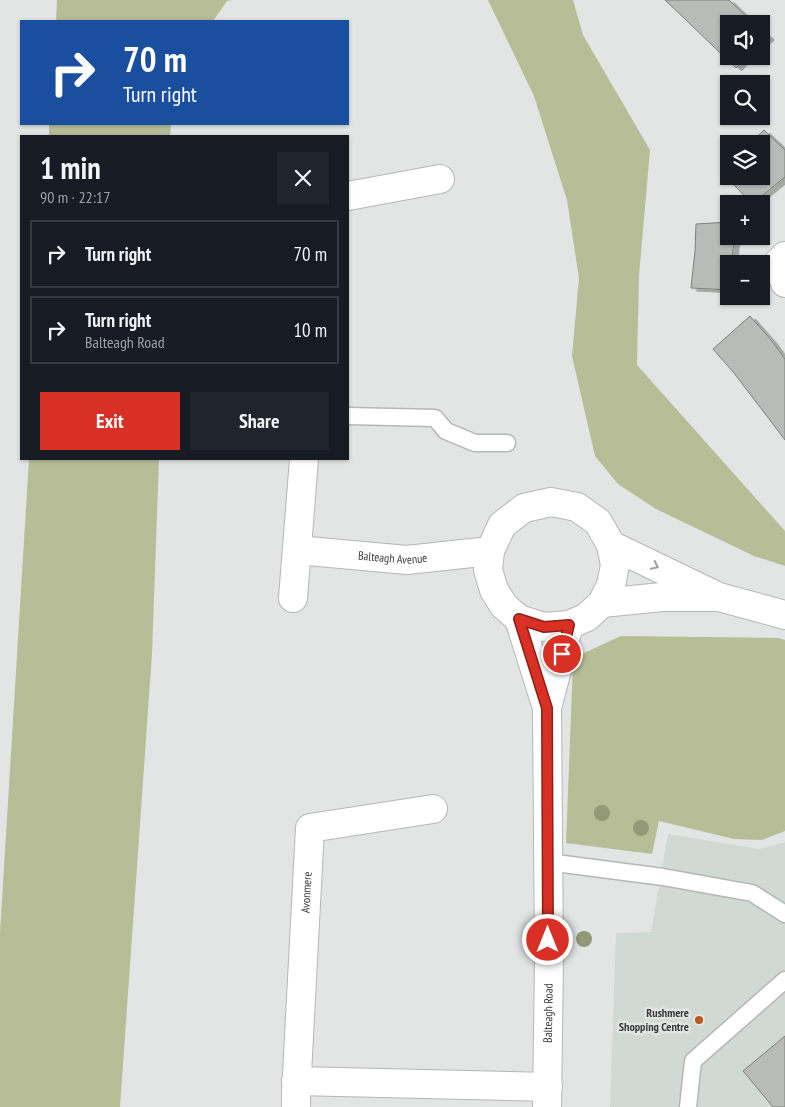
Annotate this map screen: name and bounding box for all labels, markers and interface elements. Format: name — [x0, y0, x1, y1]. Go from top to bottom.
map controls — [720, 15, 770, 305]
button: sound — [720, 15, 770, 65]
text: 70 m — [123, 36, 187, 82]
icon: right — [40, 40, 105, 105]
button: search — [720, 75, 770, 125]
text: Turn right — [123, 80, 197, 108]
button: layers — [720, 135, 770, 185]
text: 1 min — [40, 148, 101, 187]
button: close — [277, 152, 329, 204]
text: 90 m · 22:17 — [40, 187, 111, 207]
button: + — [720, 195, 770, 245]
icon: right — [42, 240, 70, 268]
text: Turn right — [85, 242, 151, 266]
text: 70 m — [294, 242, 327, 266]
button: − — [720, 255, 770, 305]
text: Turn right — [85, 308, 151, 332]
icon: right — [42, 316, 70, 344]
text: 10 m — [294, 318, 327, 342]
text: Balteagh Road — [85, 332, 165, 352]
button: Exit — [40, 392, 180, 450]
button: Share — [190, 392, 329, 450]
street label: Balteagh Avenue — [357, 548, 428, 567]
one-way arrow — [650, 560, 659, 570]
pin — [541, 633, 583, 675]
icon: arrive — [548, 640, 576, 668]
street label: Avonmere — [298, 871, 315, 913]
position arrow — [521, 913, 573, 965]
street label: Balteagh Road — [540, 983, 556, 1043]
place label: Rushmere Shopping Centre — [619, 1005, 689, 1034]
marker: Rushmere Shopping Centre — [693, 1014, 705, 1026]

